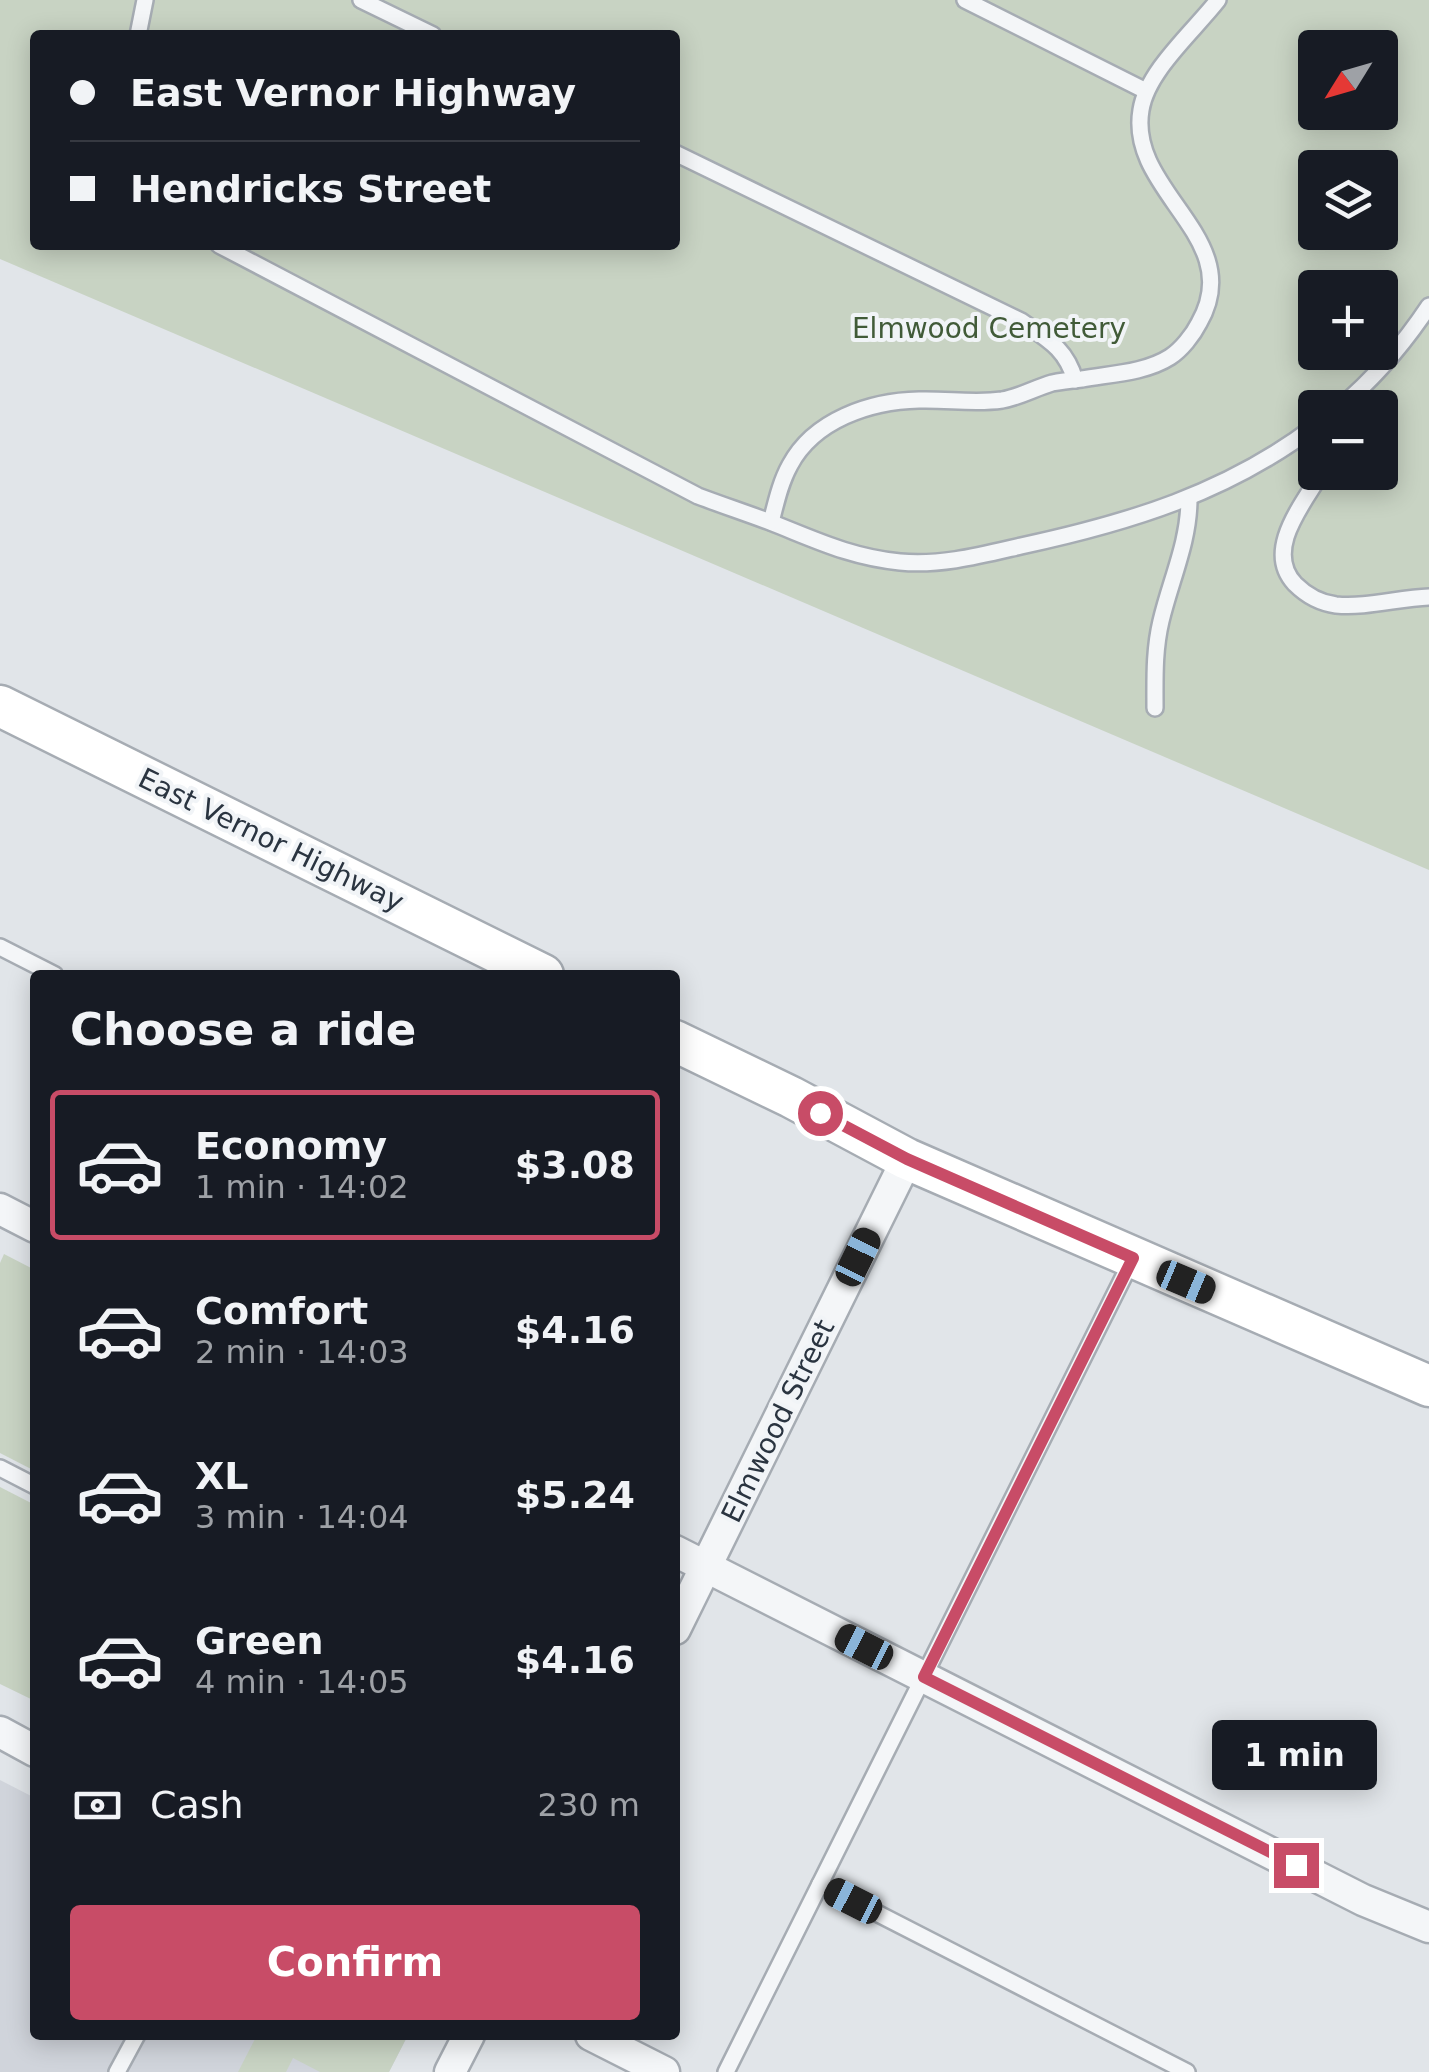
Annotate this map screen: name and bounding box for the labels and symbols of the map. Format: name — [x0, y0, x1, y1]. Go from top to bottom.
north arrow — [1298, 30, 1398, 130]
park label: Elmwood Cemetery — [852, 312, 1126, 345]
street label: East Vernor Highway — [133, 761, 409, 919]
route start — [798, 1091, 843, 1136]
car — [831, 1223, 885, 1291]
car — [1153, 1256, 1219, 1308]
street label: Elmwood Street — [715, 1314, 841, 1528]
car — [830, 1620, 898, 1674]
callout: 1 min — [1214, 1720, 1378, 1790]
route end — [1274, 1843, 1319, 1888]
car — [819, 1874, 887, 1928]

